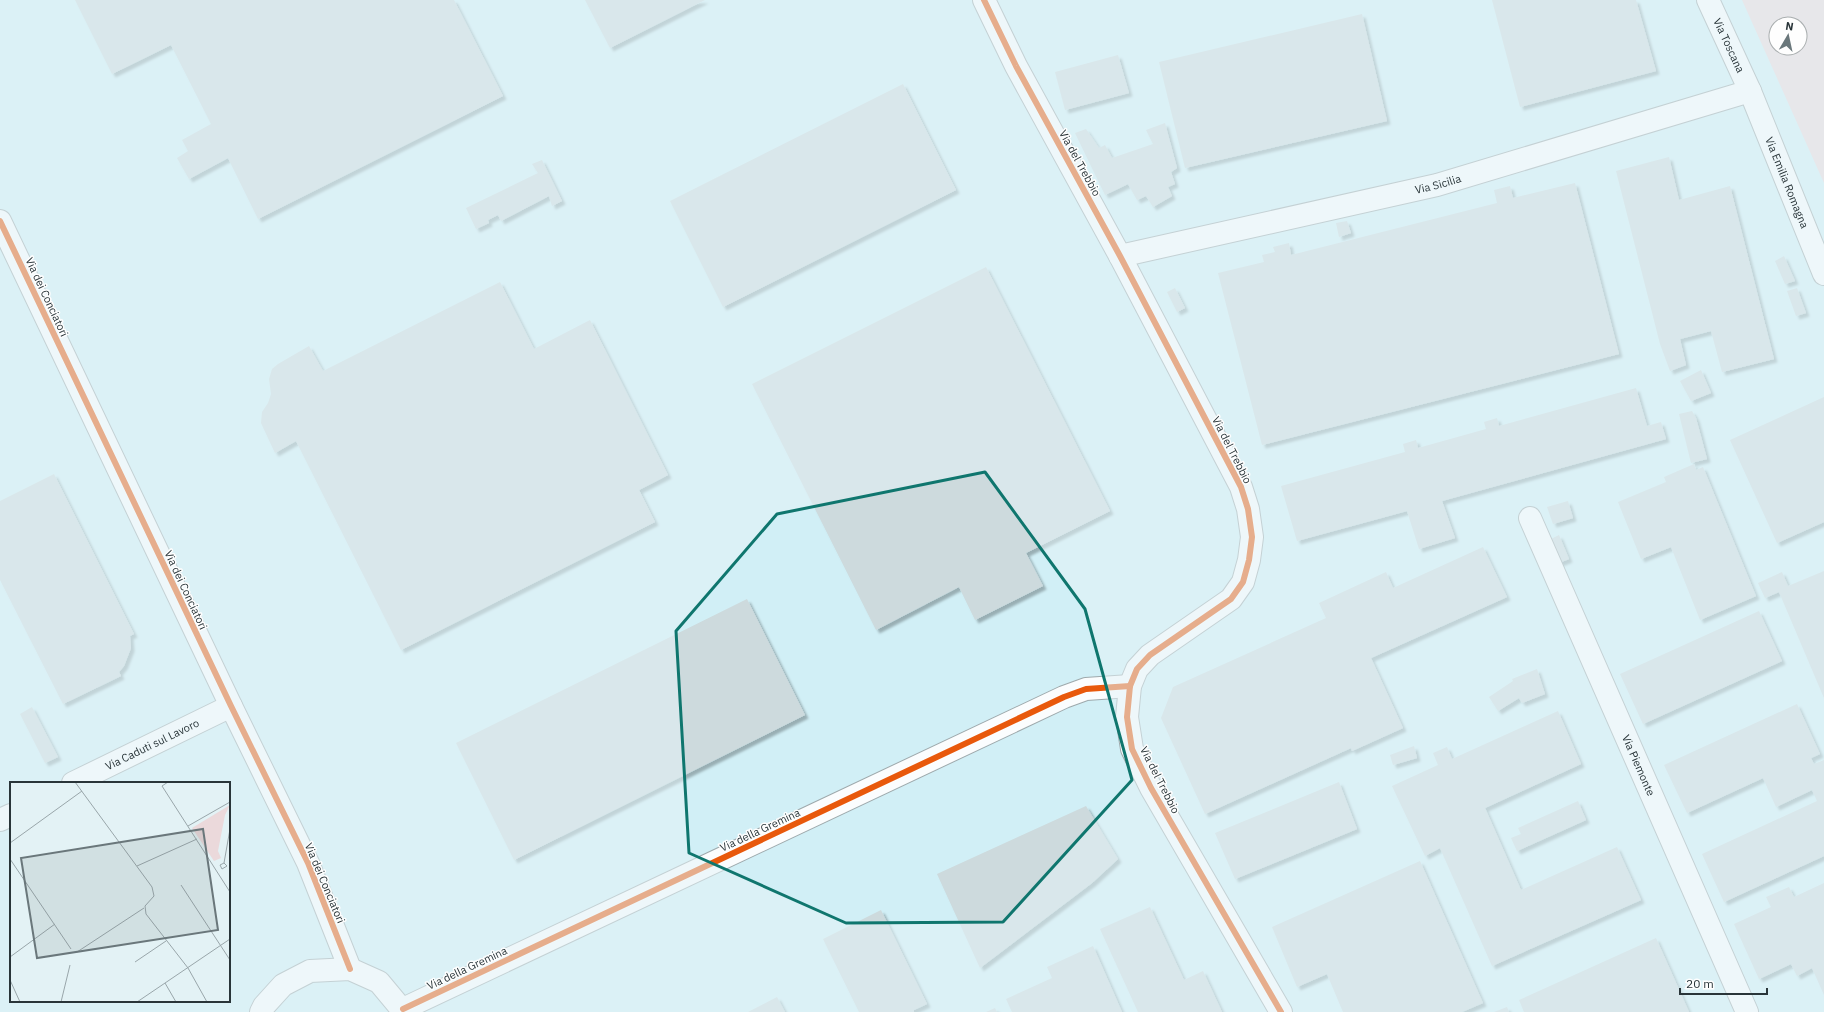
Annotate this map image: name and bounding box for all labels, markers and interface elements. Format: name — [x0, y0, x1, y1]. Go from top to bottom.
street label: Via Toscana — [1710, 16, 1748, 75]
north arrow — [1768, 16, 1808, 56]
text: N — [1785, 19, 1795, 34]
street label: Via del Trebbio — [1056, 127, 1104, 199]
street label: Via Emilia Romagna — [1762, 135, 1812, 230]
street label: Via Sicilia — [1414, 171, 1463, 197]
street label: Via dei Conciatori — [23, 255, 71, 339]
street label: Via del Trebbio — [1209, 414, 1255, 486]
street label: Via dei Conciatori — [162, 548, 210, 632]
street label: Via Caduti sul Lavoro — [103, 716, 201, 773]
street label: Via Piemonte — [1619, 732, 1658, 798]
street label: Via del Trebbio — [1137, 744, 1183, 816]
inset map — [10, 782, 230, 1002]
street label: Via della Gremina — [718, 805, 802, 855]
street label: Via dei Conciatori — [302, 841, 348, 925]
street label: Via della Gremina — [425, 943, 509, 993]
scale bar — [1680, 970, 1767, 996]
text: 20 m — [1686, 976, 1714, 991]

